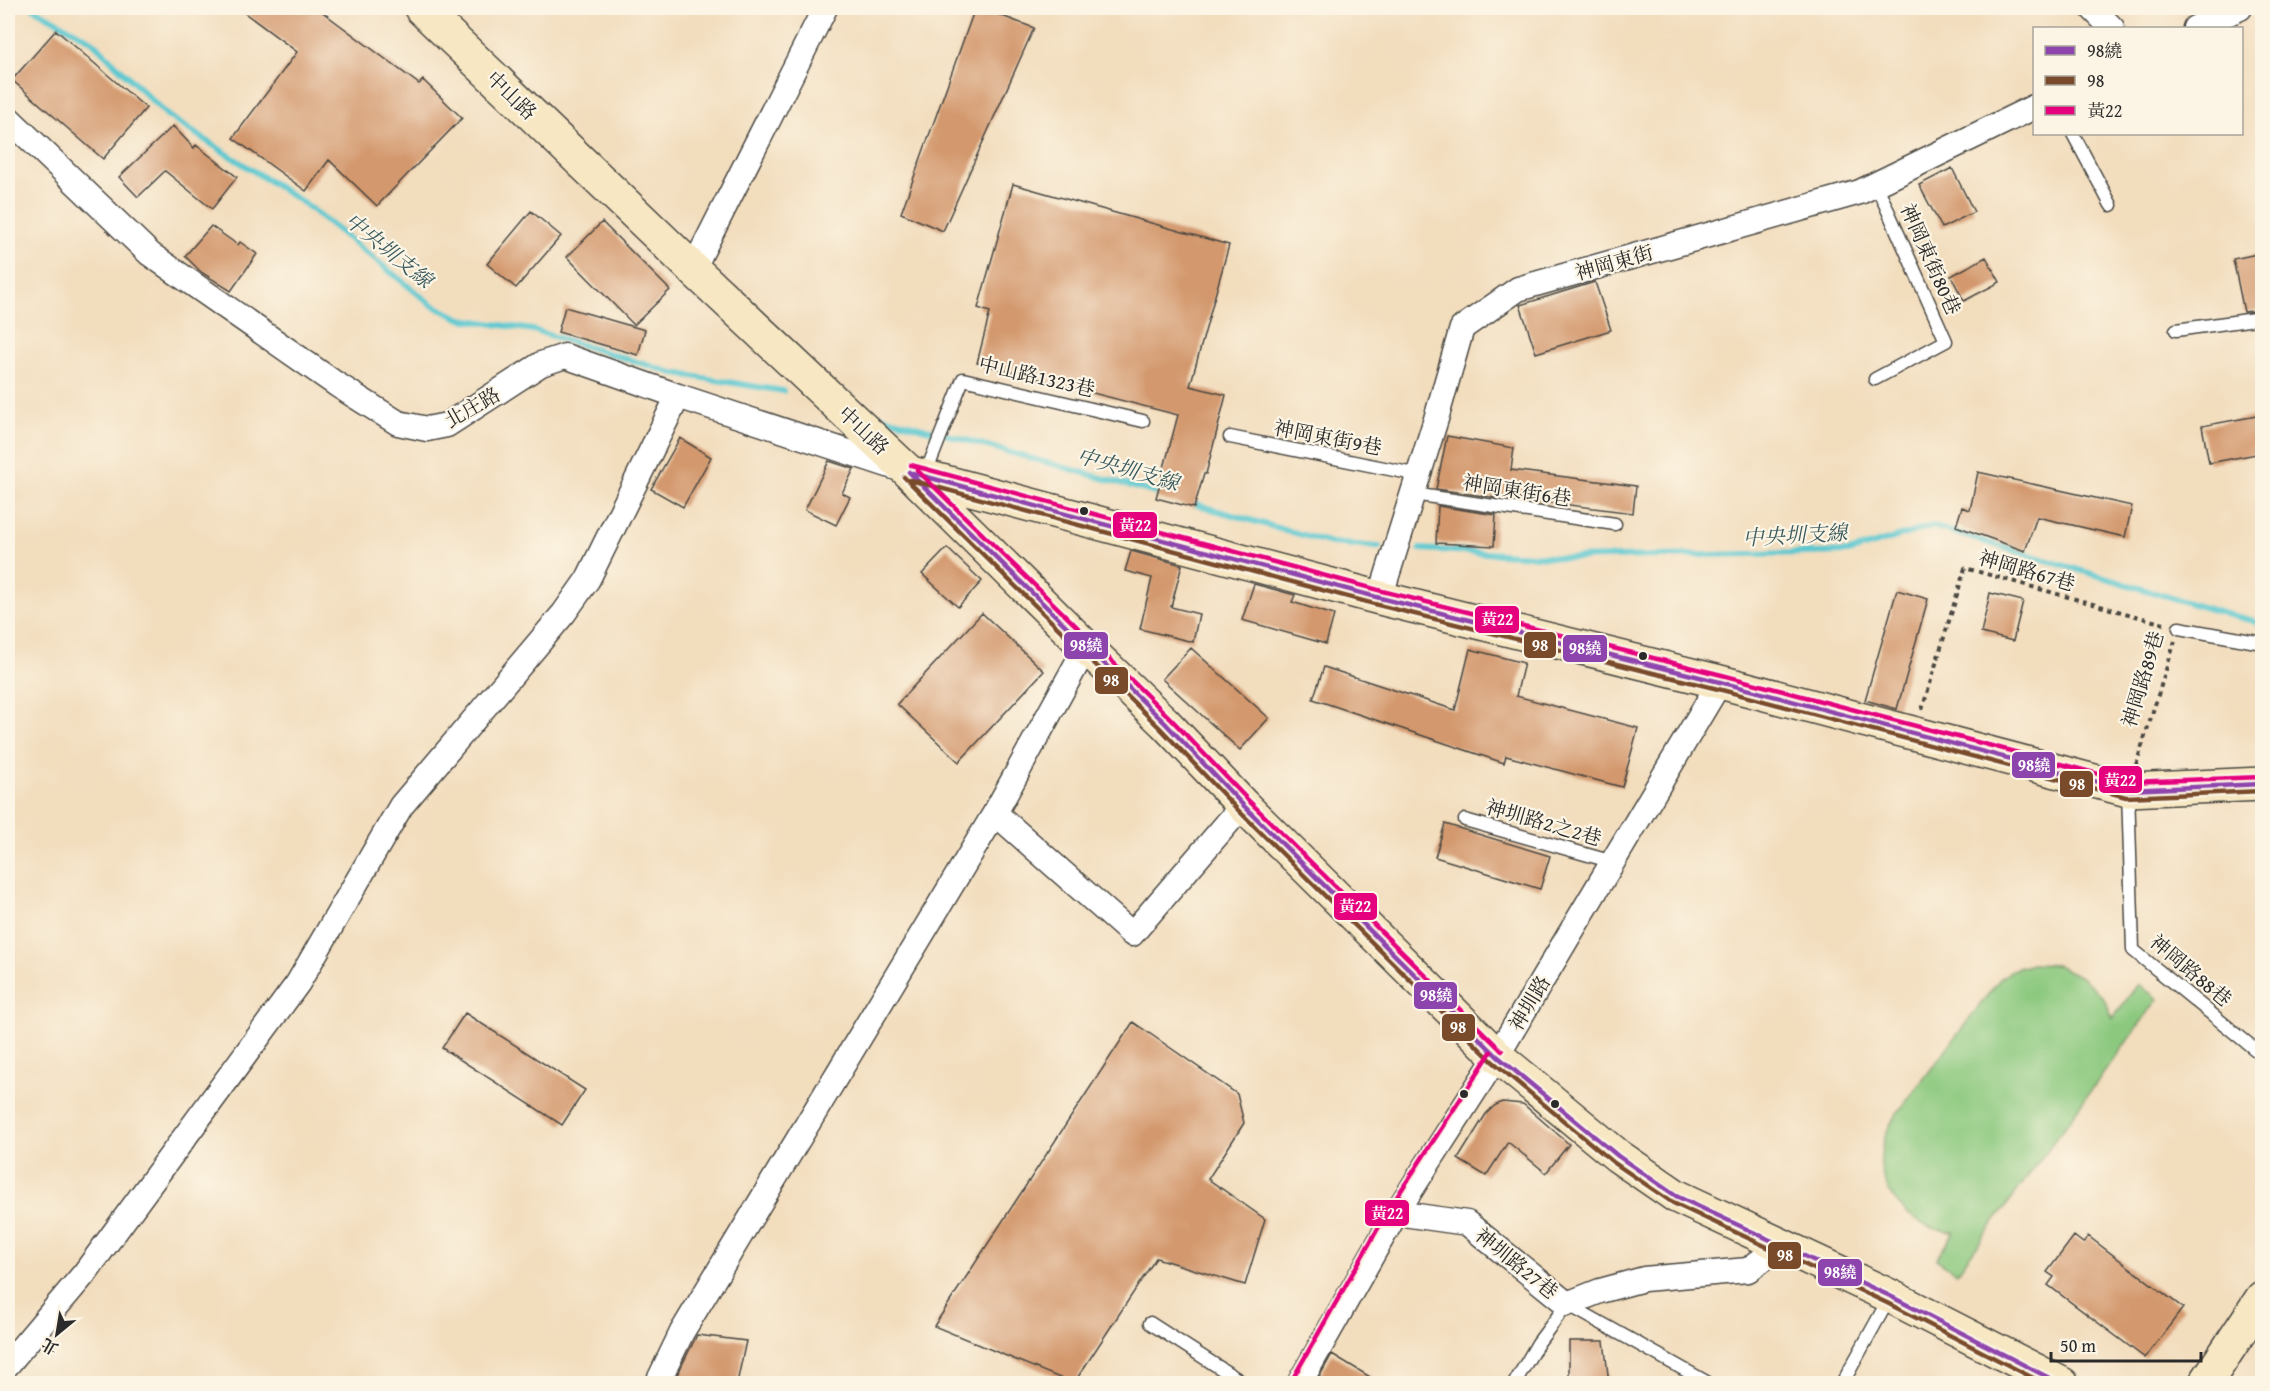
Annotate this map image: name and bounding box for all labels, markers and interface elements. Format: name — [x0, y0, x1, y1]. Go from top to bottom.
legend — [2033, 27, 2243, 135]
text: 98繞 — [2087, 37, 2122, 64]
street label: 中山路 — [480, 64, 544, 126]
text: 98 — [2087, 67, 2104, 94]
text: 黃22 — [2087, 97, 2122, 124]
street label: 神岡東街80巷 — [1893, 199, 1969, 319]
water label: 中央圳支線 — [338, 205, 441, 296]
street label: 神岡東街 — [1572, 237, 1656, 287]
street label: 中山路1323巷 — [976, 349, 1098, 403]
street label: 北庄路 — [439, 379, 505, 435]
street label: 中山路 — [832, 399, 896, 461]
street label: 神岡東街9巷 — [1271, 412, 1385, 462]
water label: 中央圳支線 — [1073, 440, 1185, 499]
street label: 神岡東街6巷 — [1461, 467, 1573, 513]
unlabelled marker — [1078, 505, 1090, 517]
line badge: 黃22 — [1112, 511, 1158, 539]
text: 黃22 — [1119, 513, 1151, 537]
water label: 中央圳支線 — [1742, 517, 1850, 553]
street label: 神岡路67巷 — [1975, 542, 2079, 598]
line badge: 黃22 — [1474, 605, 1520, 634]
text: 黃22 — [1481, 607, 1513, 631]
street label: 神岡路89巷 — [2114, 627, 2170, 731]
line badge: 98繞 — [1063, 631, 1109, 660]
line badge: 98 — [1523, 631, 1557, 659]
text: 98繞 — [1070, 633, 1102, 657]
text: 98 — [1532, 633, 1548, 657]
line badge: 98繞 — [1562, 634, 1608, 663]
text: 98繞 — [1569, 636, 1601, 660]
unlabelled marker — [1637, 650, 1649, 662]
line badge: 98 — [1094, 666, 1129, 695]
text: 98 — [1103, 668, 1119, 692]
line badge: 98繞 — [2011, 751, 2056, 779]
text: 98繞 — [2018, 753, 2050, 777]
line badge: 黃22 — [2098, 765, 2143, 794]
text: 黃22 — [2104, 768, 2136, 792]
line badge: 98 — [2059, 770, 2094, 798]
text: 98 — [2069, 772, 2085, 796]
street label: 神圳路2之2巷 — [1483, 792, 1605, 852]
line badge: 黃22 — [1333, 892, 1378, 921]
text: 黃22 — [1339, 894, 1371, 918]
street label: 神岡路88巷 — [2144, 927, 2238, 1013]
street label: 神圳路 — [1501, 970, 1557, 1036]
line badge: 98繞 — [1413, 981, 1458, 1010]
text: 98繞 — [1420, 983, 1452, 1007]
line badge: 98 — [1441, 1013, 1476, 1042]
text: 98 — [1450, 1015, 1466, 1039]
unlabelled marker — [1458, 1088, 1470, 1100]
unlabelled marker — [1549, 1098, 1561, 1110]
line badge: 黃22 — [1364, 1199, 1410, 1227]
text: 黃22 — [1371, 1201, 1403, 1225]
street label: 神圳路27巷 — [1469, 1220, 1565, 1306]
line badge: 98 — [1767, 1241, 1802, 1270]
text: 98 — [1777, 1243, 1793, 1267]
line badge: 98繞 — [1817, 1258, 1863, 1287]
text: 98繞 — [1824, 1260, 1856, 1284]
north arrow — [27, 1304, 87, 1364]
scale bar — [2051, 1325, 2201, 1363]
text: 50 m — [2060, 1332, 2096, 1359]
text: 北 — [37, 1333, 62, 1361]

